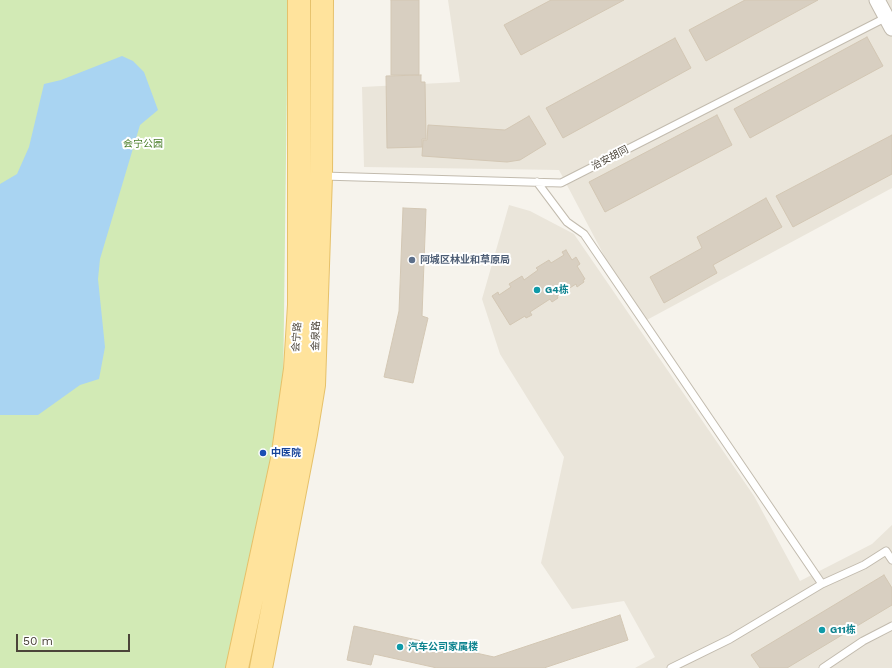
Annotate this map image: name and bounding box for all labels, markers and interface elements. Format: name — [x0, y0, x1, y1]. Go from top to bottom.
park label: 会宁公园 — [123, 138, 163, 150]
street label: 治安胡同 — [589, 144, 631, 172]
place label: 阿城区林业和草原局 — [420, 254, 510, 266]
marker: 阿城区林业和草原局 — [407, 255, 417, 265]
place label: G4栋 — [545, 284, 569, 296]
marker: G4栋 — [532, 285, 542, 295]
street label: 金泉路 — [309, 321, 323, 351]
street label: 会宁路 — [290, 322, 304, 352]
place label: 中医院 — [271, 447, 301, 459]
marker: 中医院 — [258, 448, 268, 458]
place label: G11栋 — [830, 624, 856, 636]
marker: G11栋 — [817, 625, 827, 635]
scale bar — [18, 626, 132, 652]
text: 50 m — [23, 634, 53, 648]
place label: 汽车公司家属楼 — [408, 641, 478, 653]
marker: 汽车公司家属楼 — [395, 642, 405, 652]

